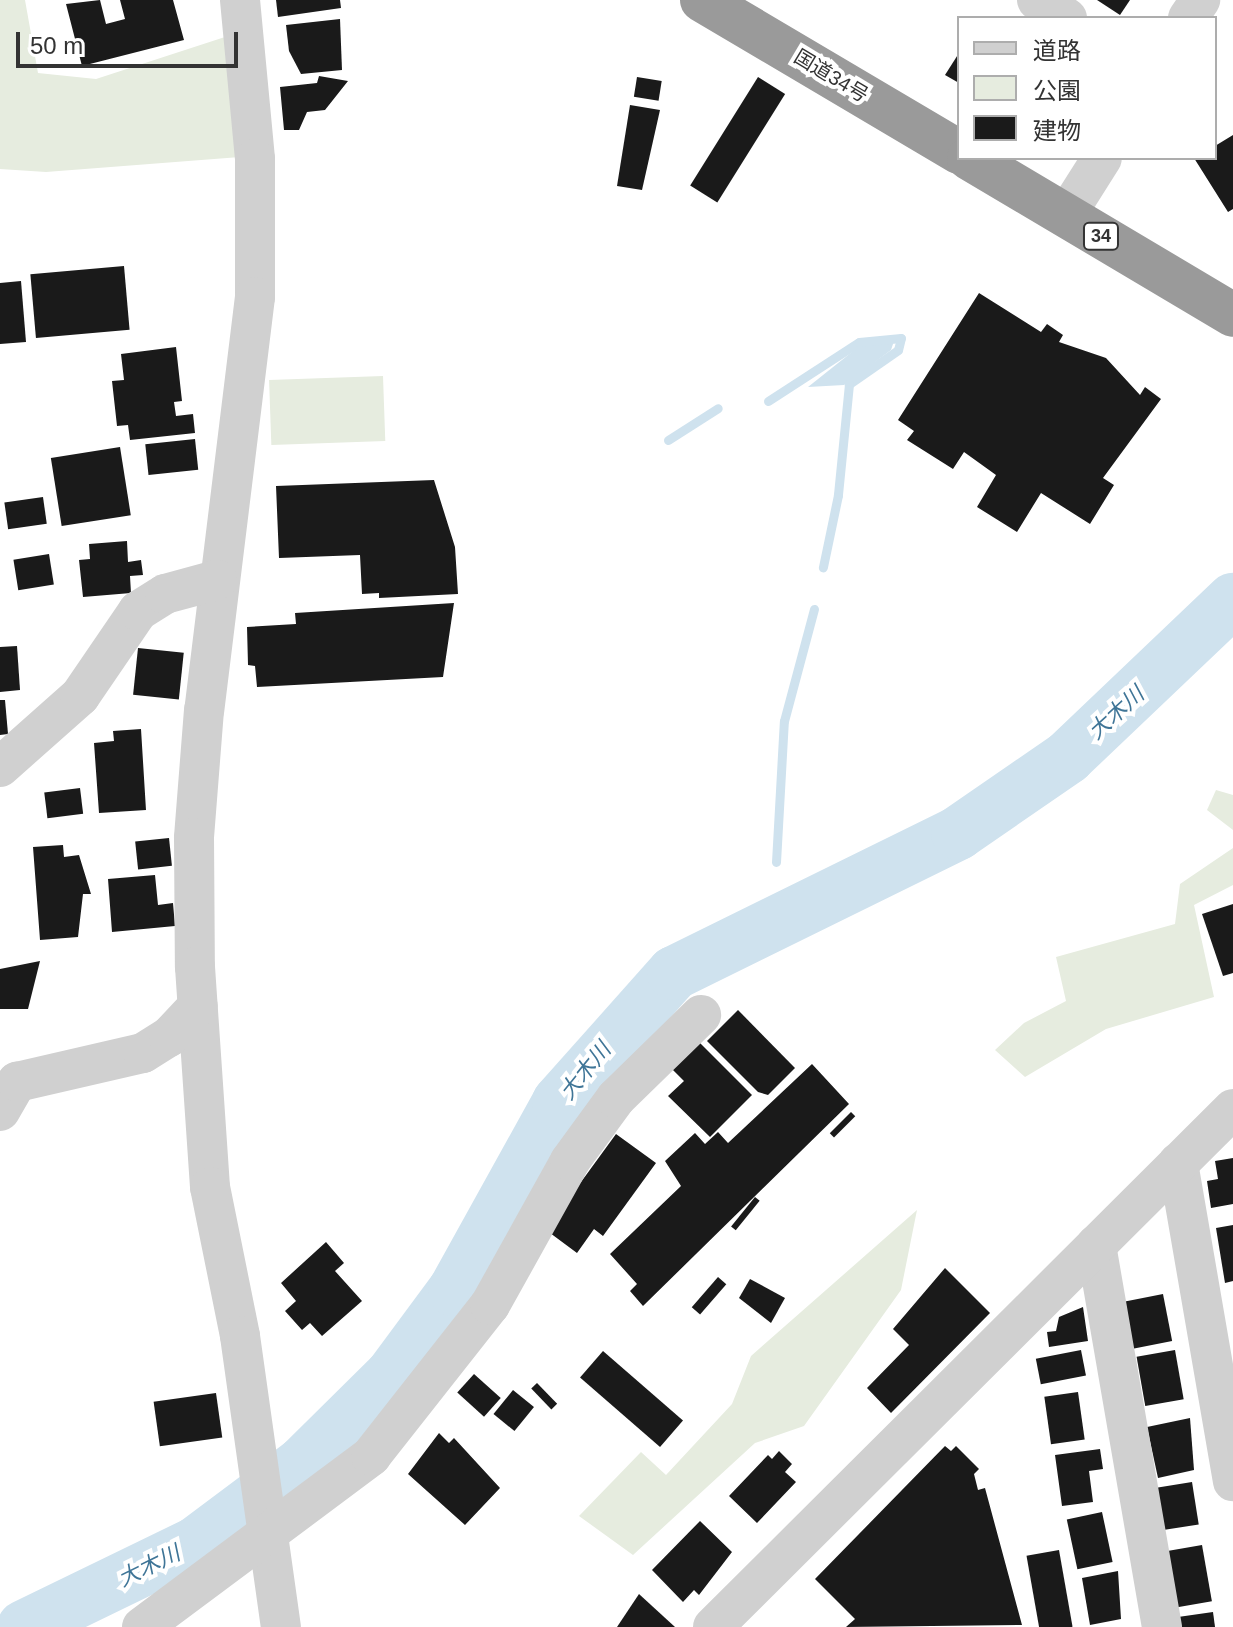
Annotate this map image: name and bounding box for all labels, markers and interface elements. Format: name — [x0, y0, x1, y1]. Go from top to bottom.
scale bar — [20, 16, 242, 66]
legend — [957, 16, 1217, 160]
text: 50 m — [30, 32, 83, 59]
text: 道路 — [1033, 37, 1081, 64]
street label: 国道34号 — [790, 45, 872, 107]
text: 公園 — [1033, 77, 1081, 104]
text: 建物 — [1033, 117, 1081, 144]
road number: 34 — [1081, 222, 1121, 250]
water label: 大木川 — [1083, 681, 1149, 745]
water label: 大木川 — [554, 1037, 616, 1105]
water label: 大木川 — [114, 1540, 184, 1592]

